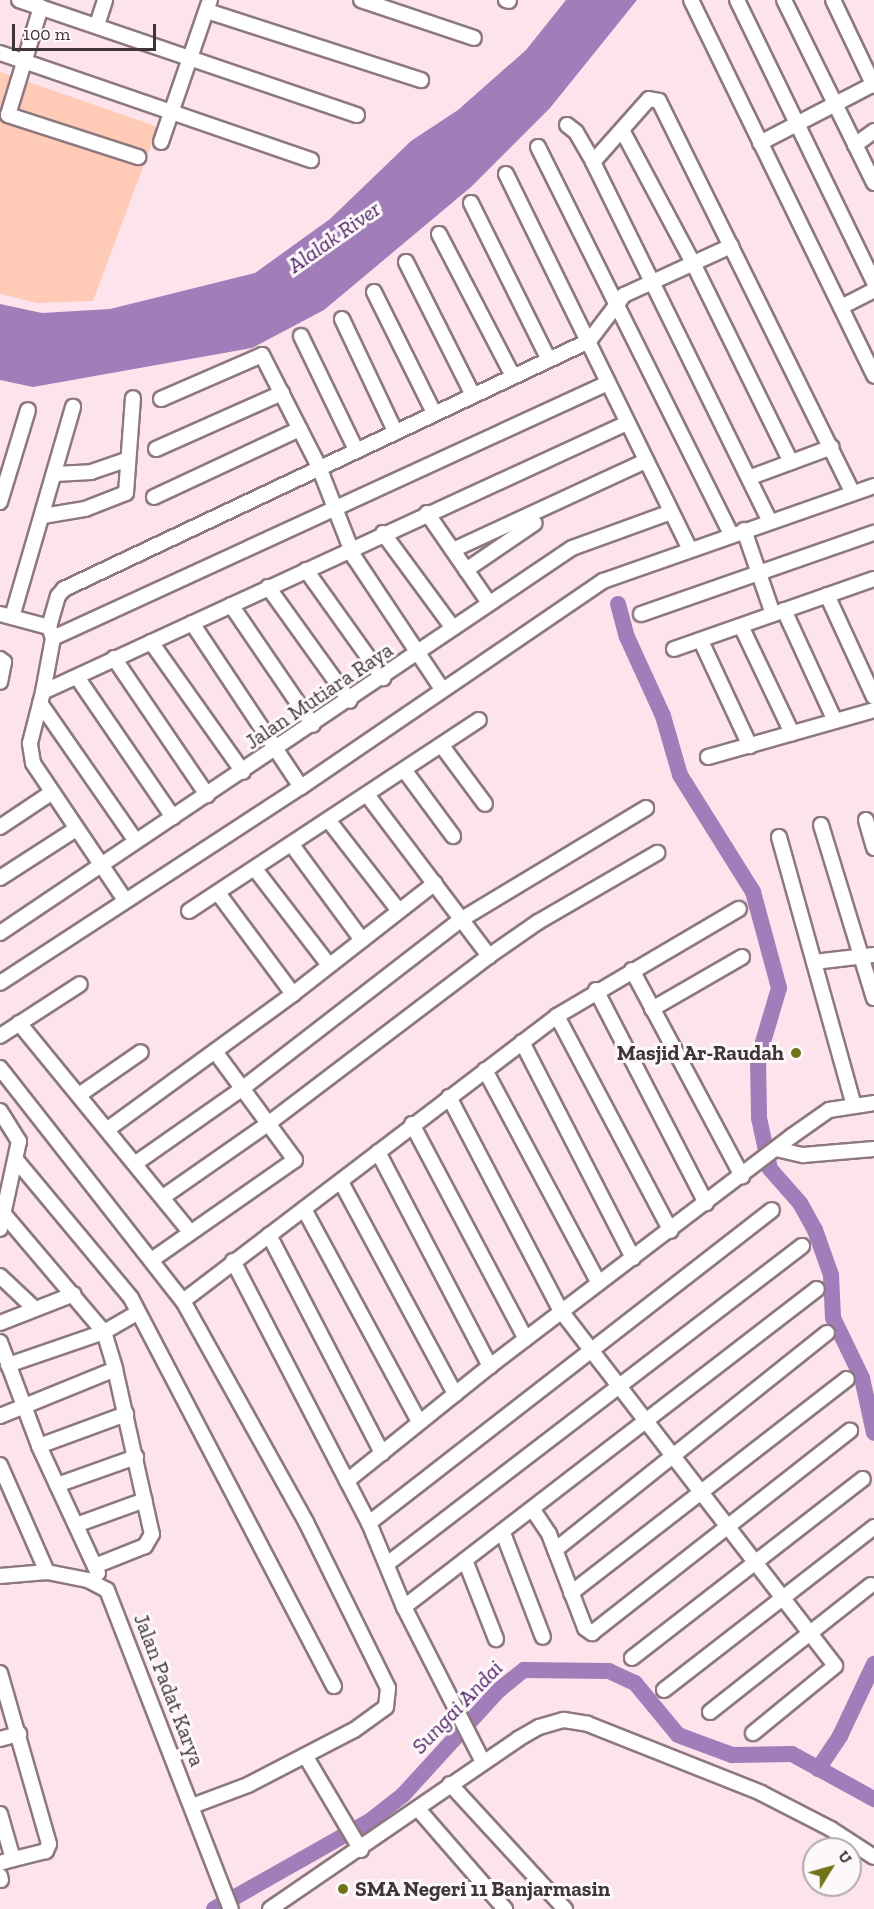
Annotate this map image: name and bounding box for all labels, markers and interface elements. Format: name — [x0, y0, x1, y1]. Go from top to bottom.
scale bar — [15, 12, 159, 50]
text: 100 m — [23, 23, 70, 45]
water label: Alalak River — [282, 195, 386, 279]
street label: Jalan Mutiara Raya — [240, 637, 398, 755]
place label: Masjid Ar-Raudah — [616, 1040, 784, 1066]
marker: Masjid Ar-Raudah — [789, 1046, 803, 1060]
street label: Jalan Padat Karya — [128, 1610, 210, 1770]
water label: Sungai Andai — [406, 1654, 508, 1760]
north arrow — [802, 1837, 862, 1897]
text: U — [834, 1847, 856, 1867]
place label: SMA Negeri 11 Banjarmasin — [355, 1876, 611, 1902]
marker: SMA Negeri 11 Banjarmasin — [336, 1882, 350, 1896]

